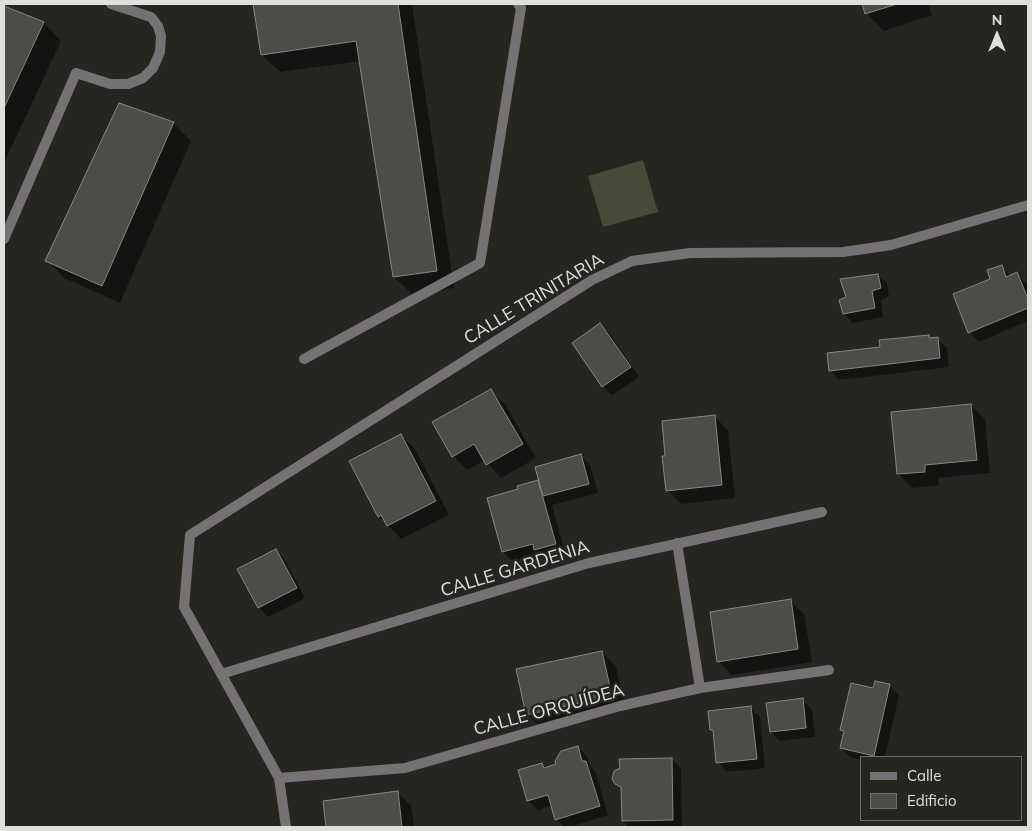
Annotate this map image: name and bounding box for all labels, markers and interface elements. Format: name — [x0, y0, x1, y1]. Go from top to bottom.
north arrow — [972, 10, 1022, 60]
text: N — [992, 11, 1002, 29]
street label: CALLE TRINITARIA — [460, 249, 608, 349]
street label: CALLE GARDENIA — [438, 536, 592, 602]
street label: CALLE ORQUÍDEA — [471, 679, 627, 741]
legend — [860, 756, 1022, 821]
text: Calle — [907, 766, 941, 785]
text: Edificio — [907, 791, 957, 810]

